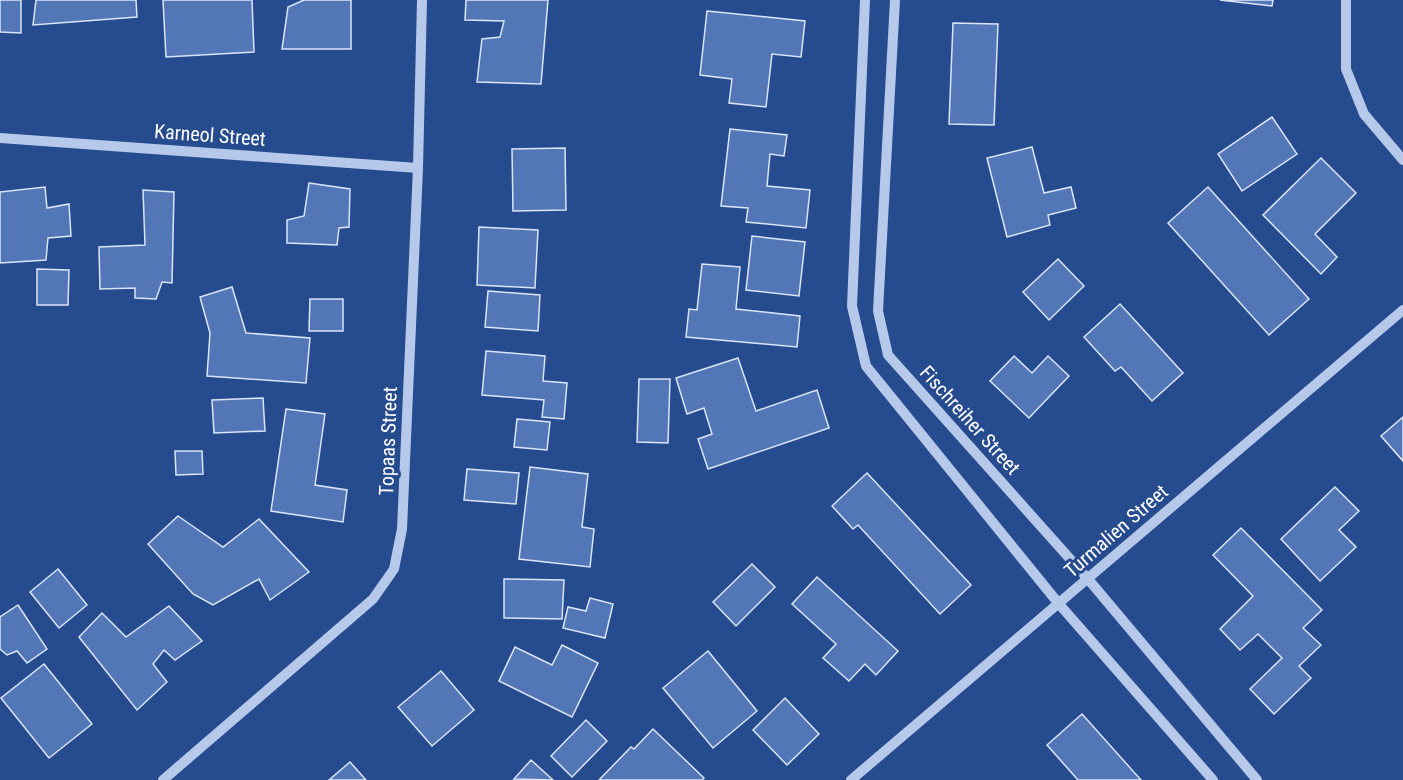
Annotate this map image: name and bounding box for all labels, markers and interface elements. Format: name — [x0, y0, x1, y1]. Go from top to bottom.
street label: Karneol Street — [153, 119, 267, 151]
street label: Fischreiher Street — [915, 360, 1025, 480]
street label: Topaas Street — [374, 386, 402, 496]
street label: Turmalien Street — [1059, 479, 1173, 583]

